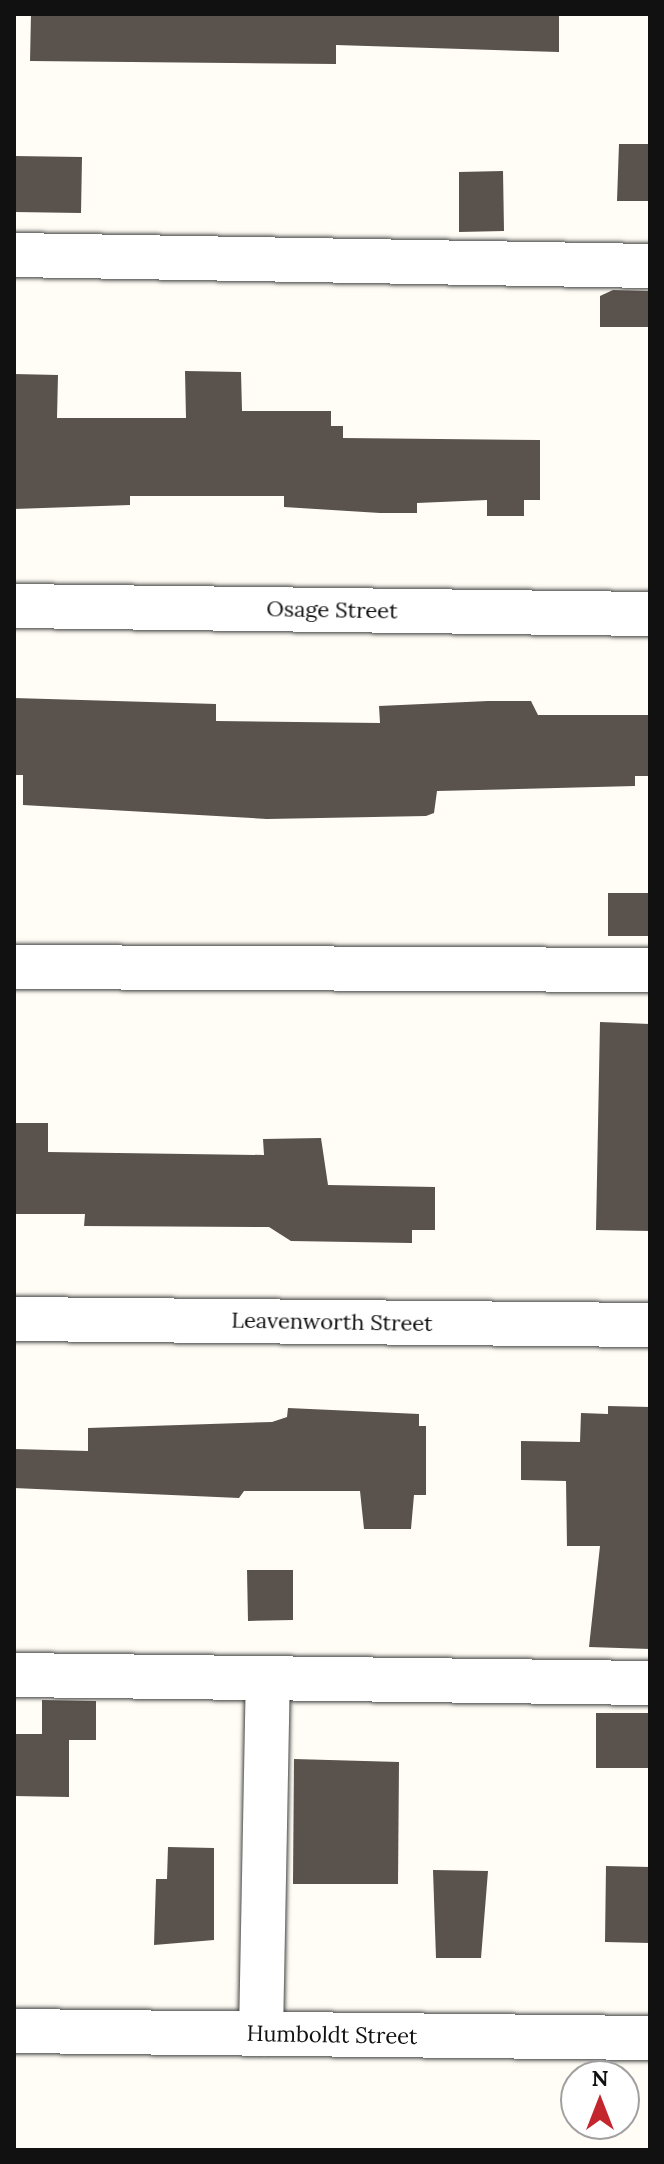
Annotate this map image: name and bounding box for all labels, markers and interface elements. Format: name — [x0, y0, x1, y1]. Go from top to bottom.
street label: Osage Street — [266, 596, 398, 624]
street label: Leavenworth Street — [231, 1307, 433, 1337]
street label: Humboldt Street — [246, 2020, 418, 2050]
north arrow — [560, 2060, 640, 2140]
text: N — [591, 2064, 609, 2092]

